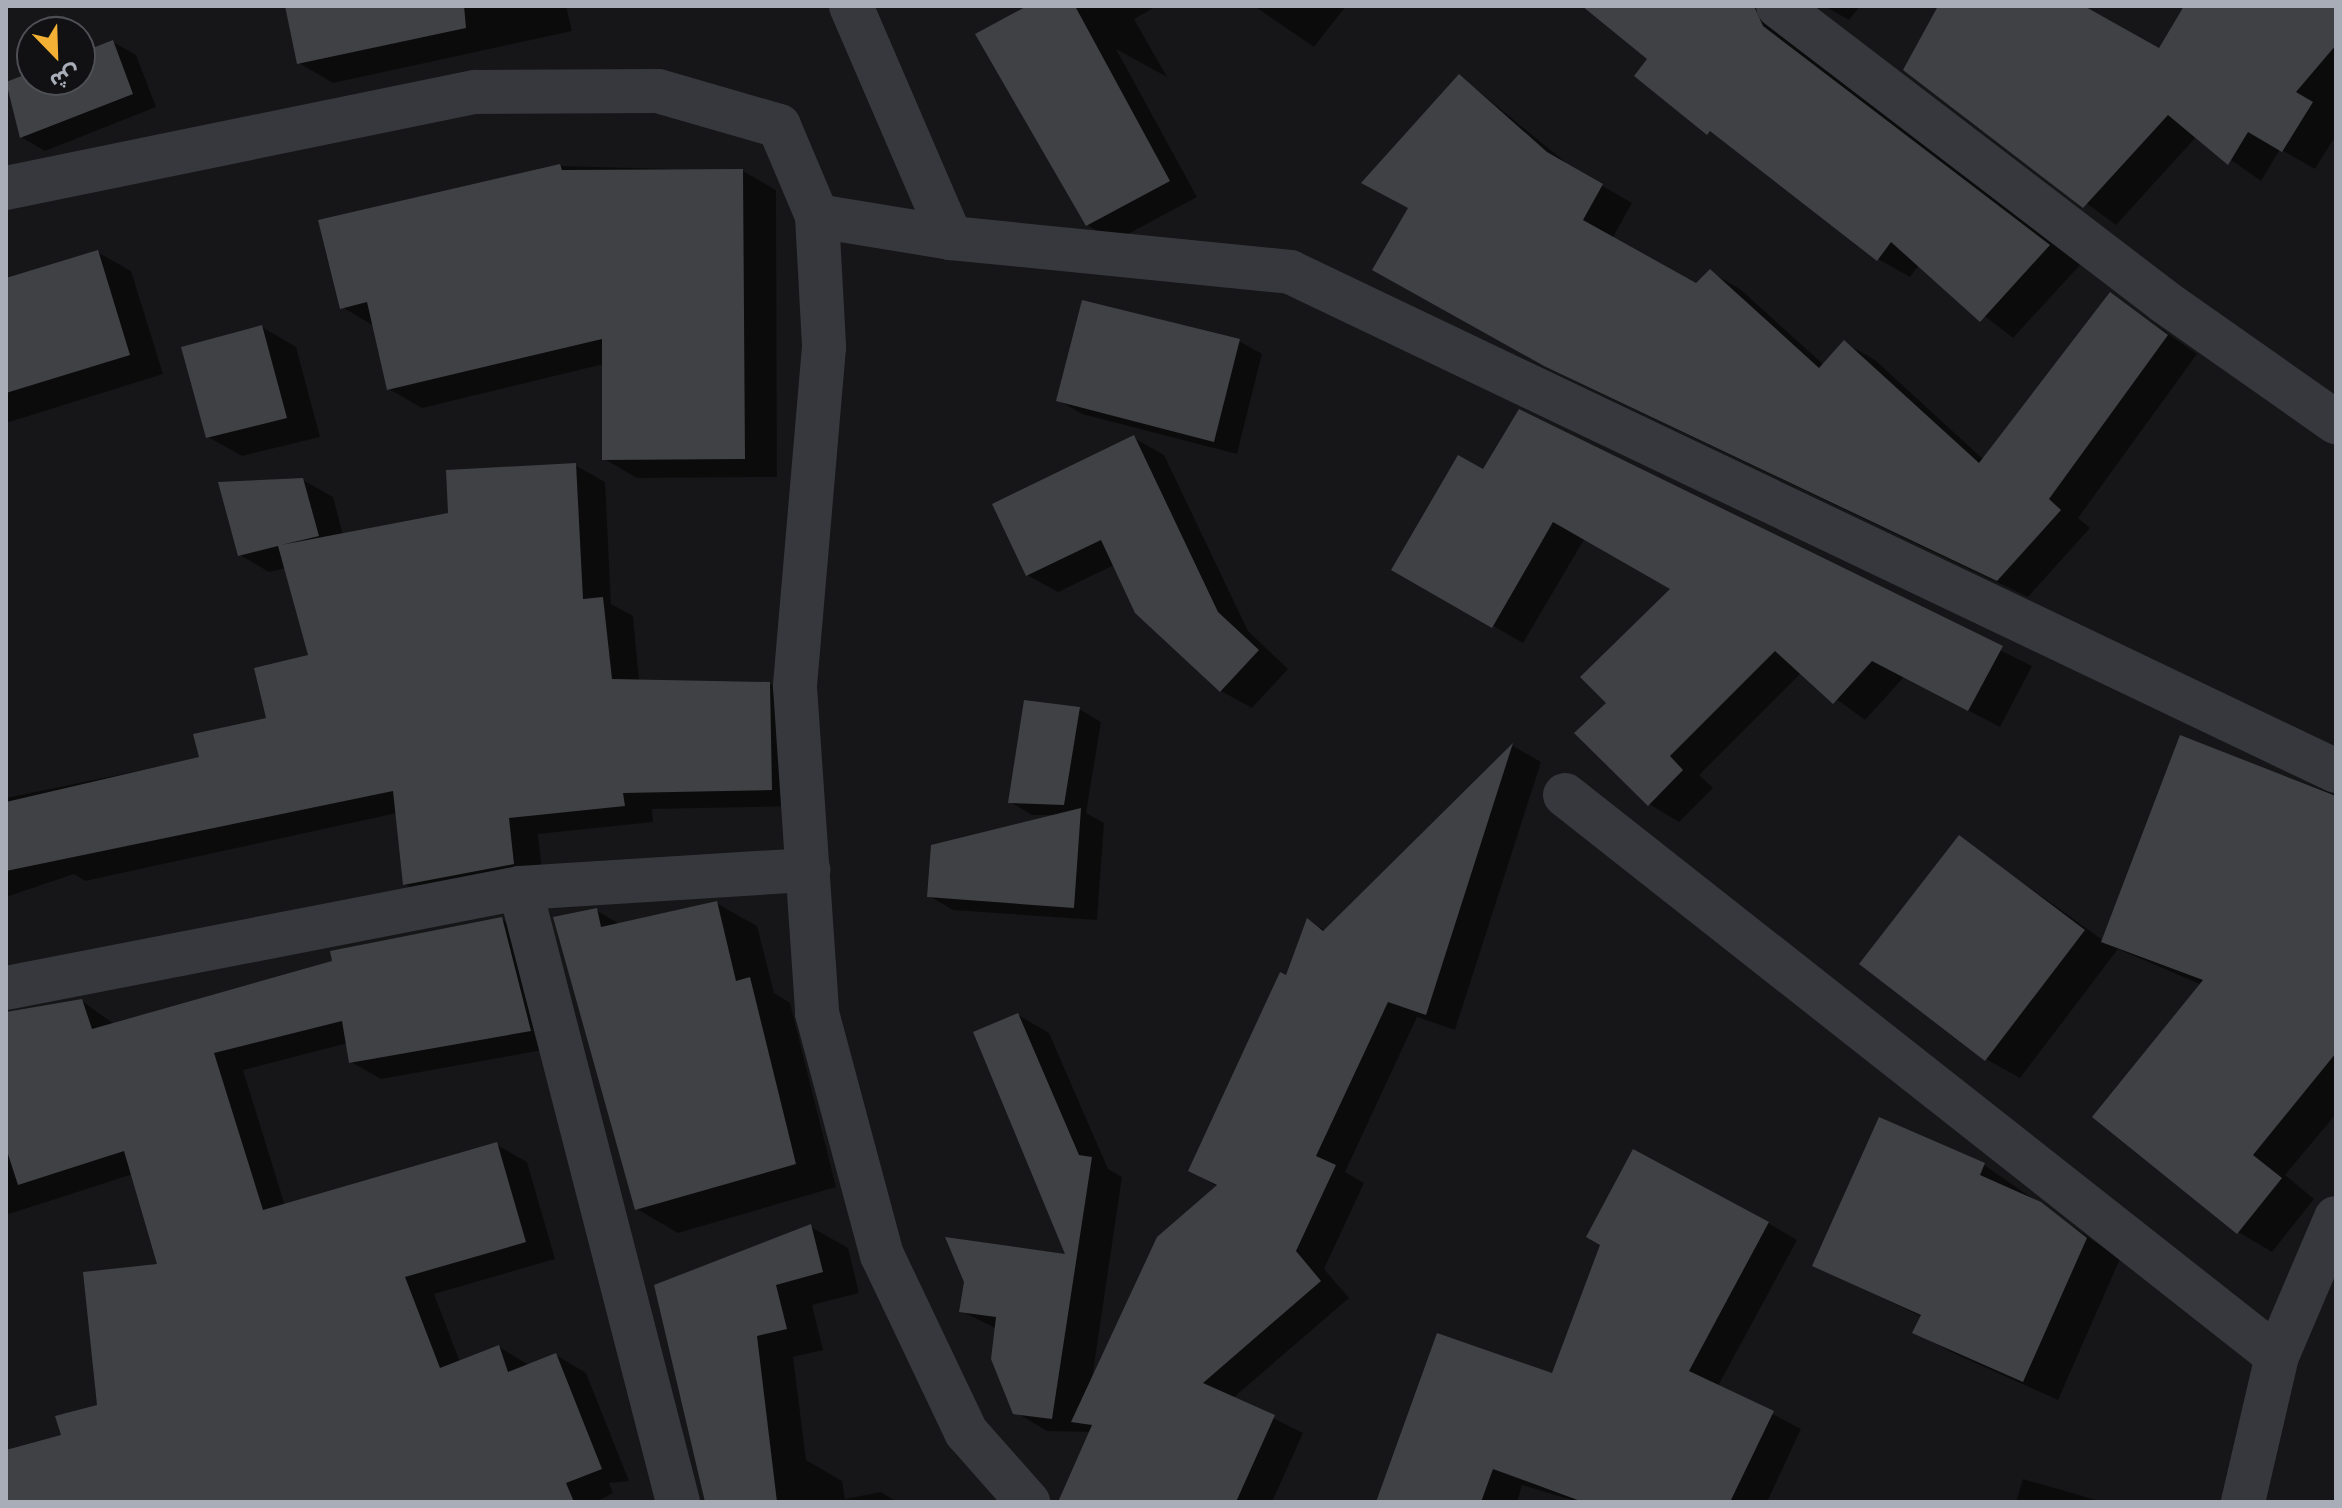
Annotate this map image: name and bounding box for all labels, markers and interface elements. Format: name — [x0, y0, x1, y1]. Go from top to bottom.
north arrow — [16, 16, 96, 96]
text: ش — [46, 58, 84, 95]

